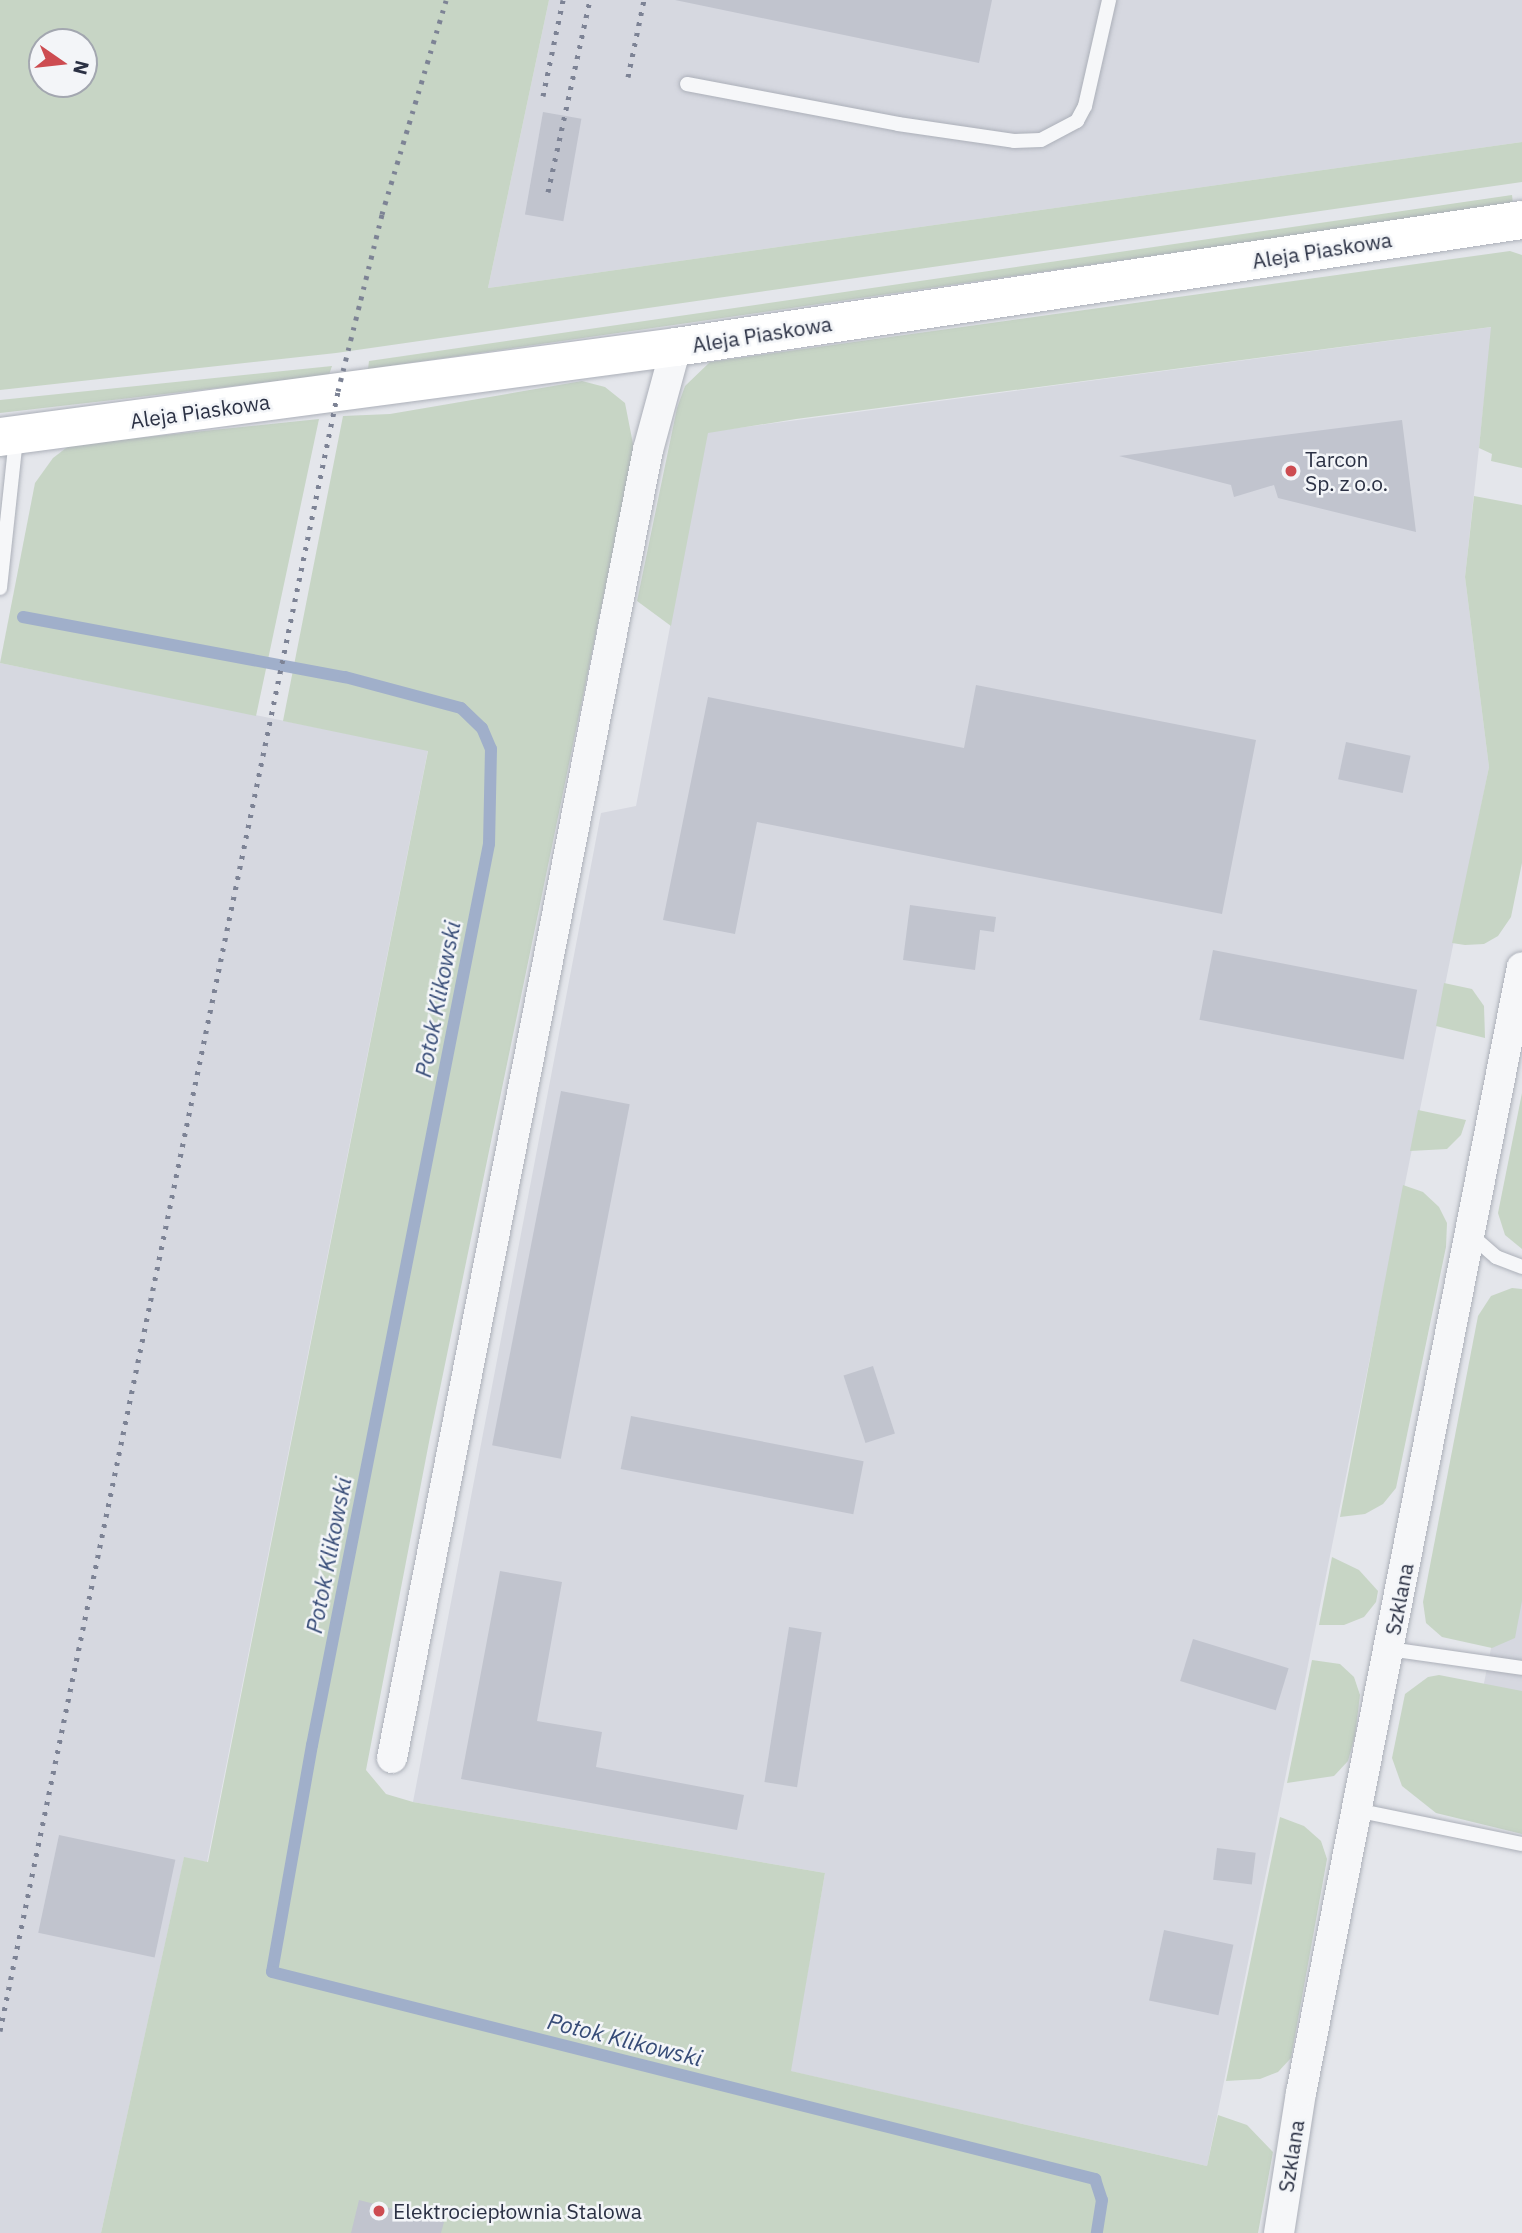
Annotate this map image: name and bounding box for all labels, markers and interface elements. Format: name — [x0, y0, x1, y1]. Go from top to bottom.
north arrow — [28, 28, 98, 98]
text: N — [68, 58, 95, 77]
street label: Aleja Piaskowa — [1250, 227, 1394, 273]
street label: Aleja Piaskowa — [690, 311, 834, 357]
street label: Aleja Piaskowa — [128, 389, 272, 433]
place label: Tarcon Sp. z o.o. — [1305, 446, 1388, 496]
marker: Tarcon Sp. z o.o. — [1283, 463, 1299, 479]
water label: Potok Klikowski — [408, 918, 466, 1080]
water label: Potok Klikowski — [299, 1474, 357, 1636]
street label: Szklana — [1380, 1561, 1418, 1637]
water label: Potok Klikowski — [545, 2006, 705, 2072]
street label: Szklana — [1273, 2118, 1309, 2194]
place label: Elektrociepłownia Stalowa — [393, 2198, 642, 2224]
marker: Elektrociepłownia Stalowa — [371, 2203, 387, 2219]

